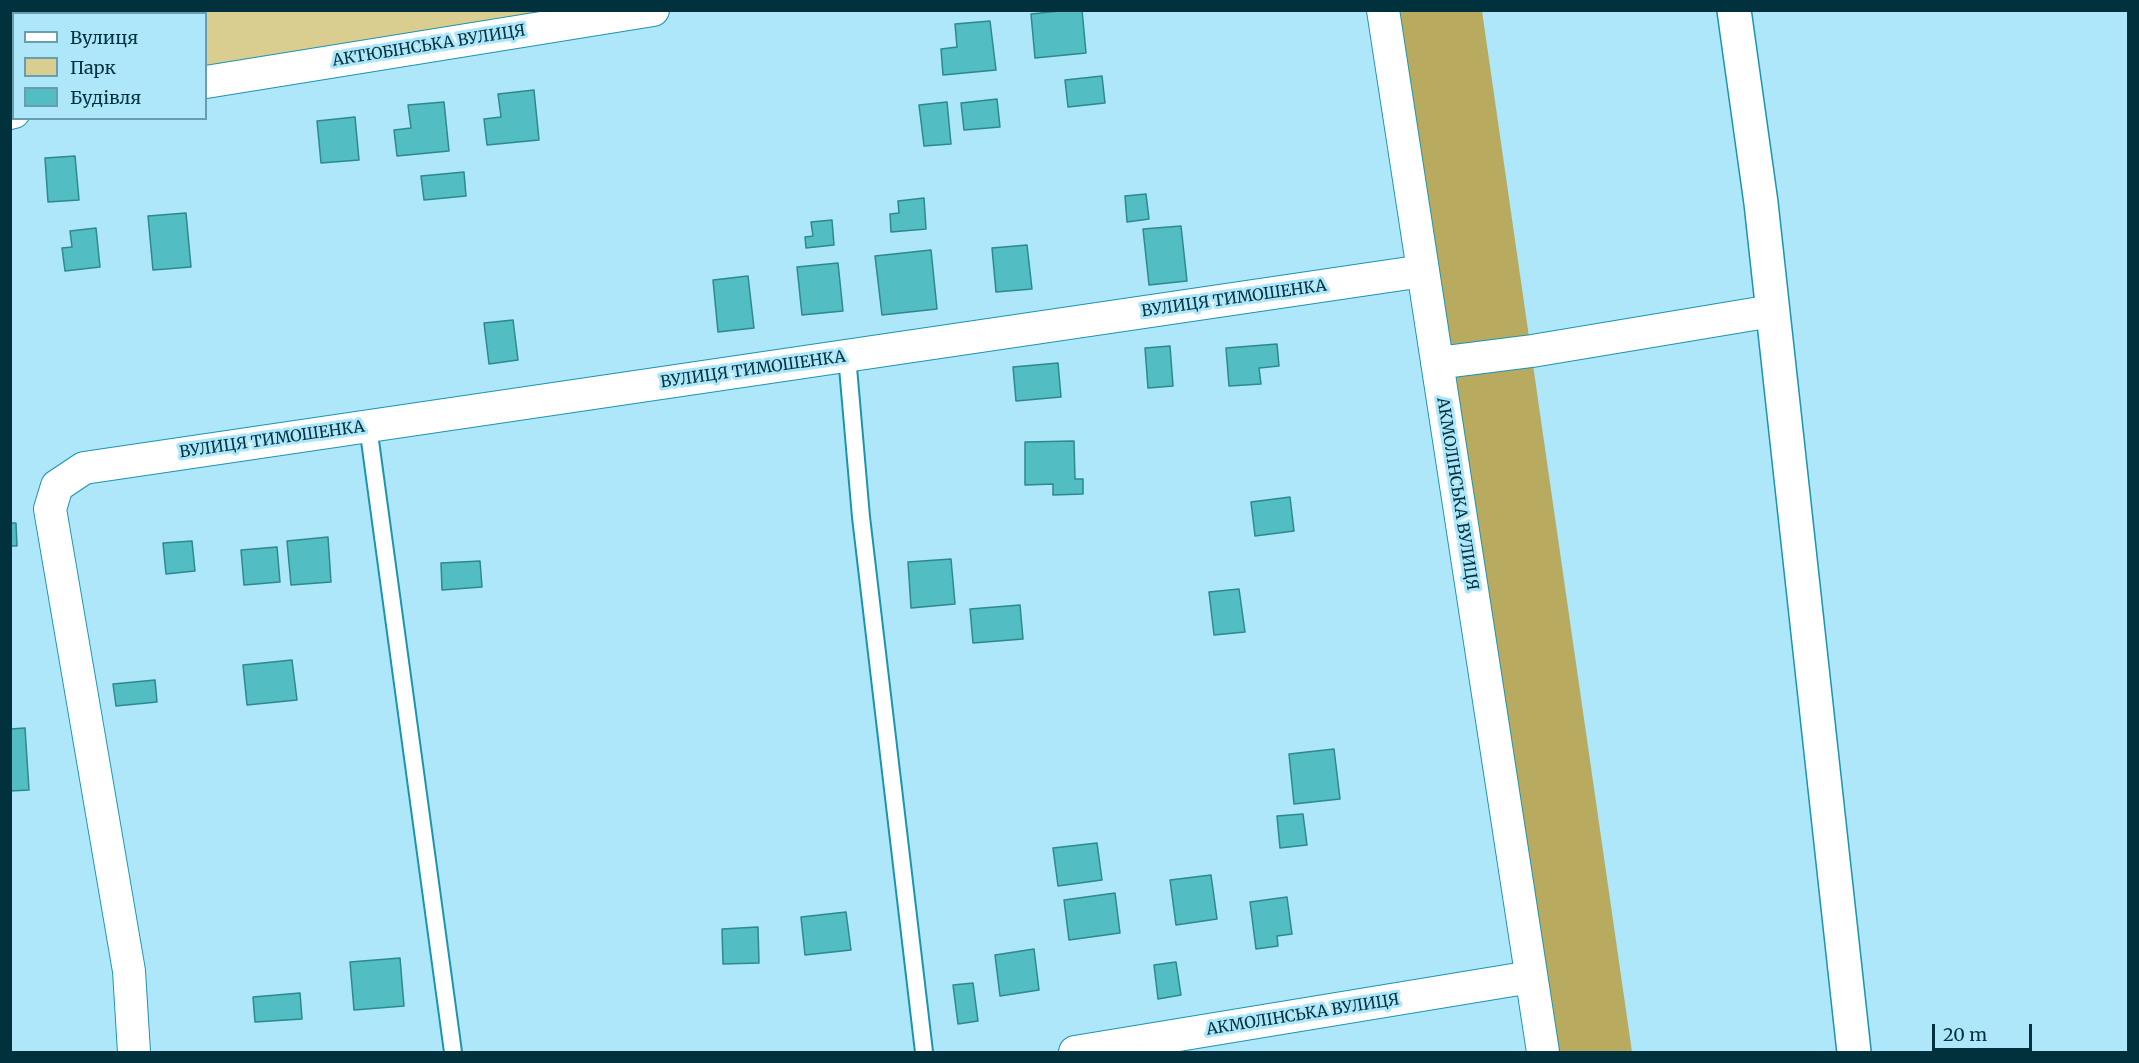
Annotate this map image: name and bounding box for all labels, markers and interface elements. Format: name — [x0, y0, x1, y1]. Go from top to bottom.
legend — [12, 12, 207, 120]
street label: АКТЮБІНСЬКА ВУЛИЦЯ — [331, 21, 527, 71]
text: Вулиця — [70, 26, 138, 49]
text: Парк — [70, 56, 116, 79]
text: Будівля — [70, 86, 141, 109]
street label: ВУЛИЦЯ ТИМОШЕНКА — [1140, 276, 1328, 322]
street label: ВУЛИЦЯ ТИМОШЕНКА — [659, 347, 847, 393]
street label: АКМОЛІНСЬКА ВУЛИЦЯ — [1432, 396, 1482, 592]
street label: ВУЛИЦЯ ТИМОШЕНКА — [178, 417, 366, 463]
street label: АКМОЛІНСЬКА ВУЛИЦЯ — [1205, 990, 1401, 1040]
scale bar — [1935, 1012, 2036, 1050]
text: 20 m — [1943, 1023, 1987, 1046]

